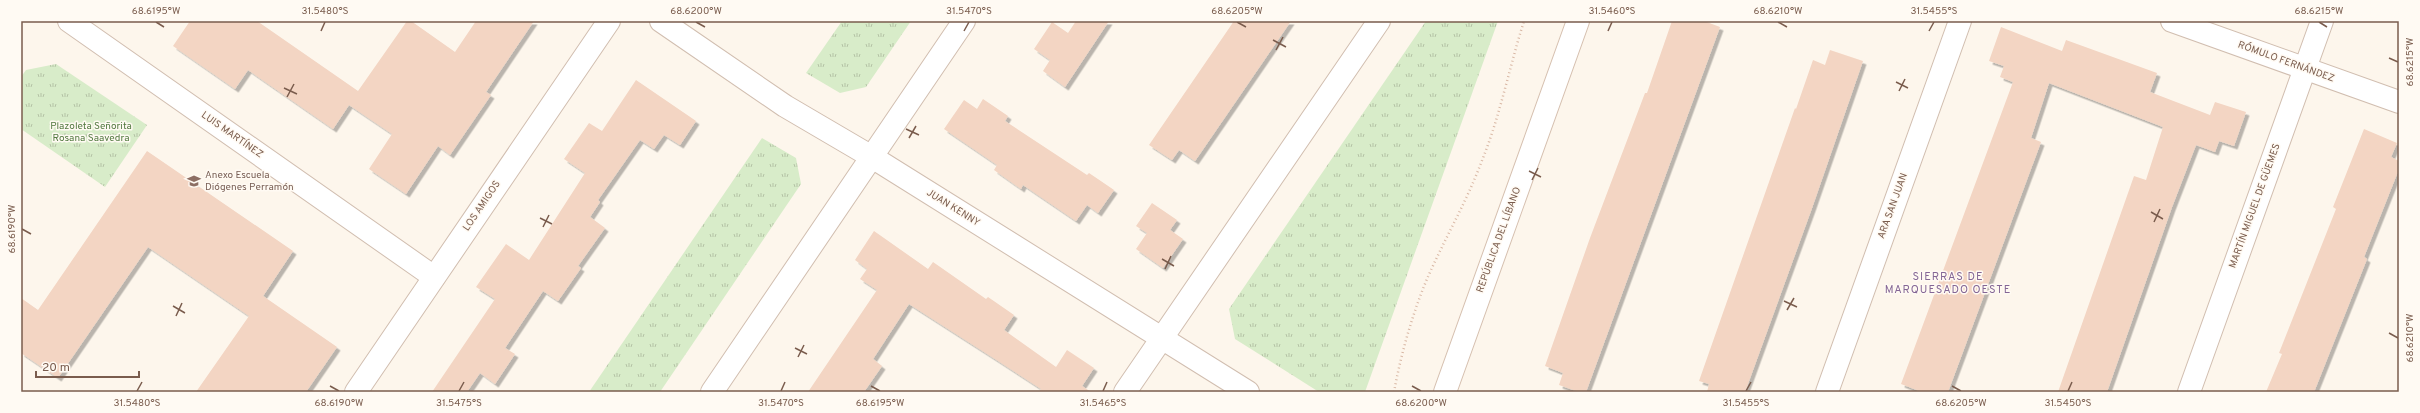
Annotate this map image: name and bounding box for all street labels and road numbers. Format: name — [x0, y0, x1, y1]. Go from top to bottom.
street label: RÓMULO FERNÁNDEZ — [2236, 38, 2336, 86]
street label: LUIS MARTÍNEZ — [199, 109, 265, 161]
street label: MARTÍN MIGUEL DE GÜEMES — [2226, 142, 2284, 270]
street label: ARA SAN JUAN — [1875, 171, 1911, 241]
street label: LOS AMIGOS — [460, 178, 504, 234]
street label: REPÚBLICA DEL LÍBANO — [1474, 185, 1524, 295]
street label: JUAN KENNY — [924, 186, 983, 230]

